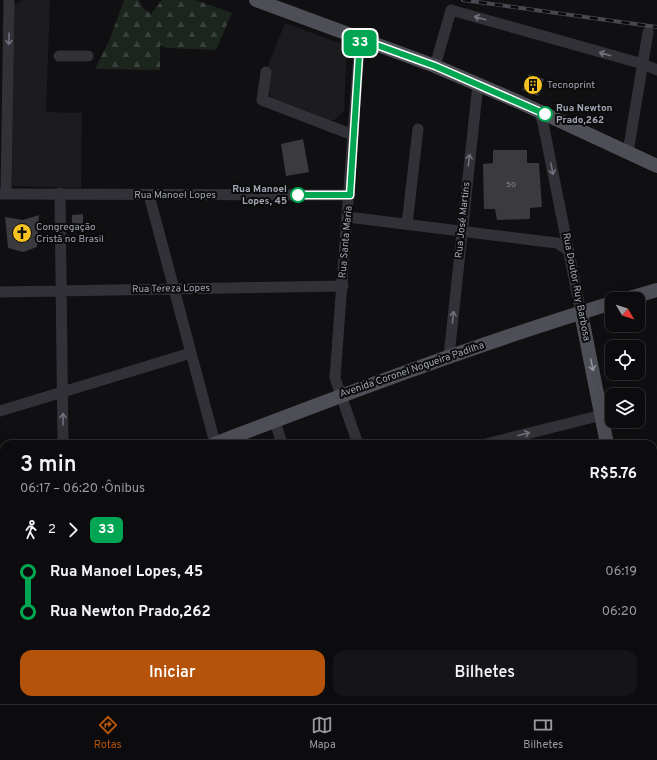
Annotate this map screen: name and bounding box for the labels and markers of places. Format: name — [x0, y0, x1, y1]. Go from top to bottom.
building icon: Tecnoprint — [522, 74, 544, 96]
place label: Tecnoprint — [547, 79, 595, 92]
place label: Rua Newton Prado,262 — [556, 102, 612, 127]
marker: Rua Newton Prado,262 — [537, 106, 553, 122]
place label: Rua Manoel Lopes, 45 — [232, 183, 287, 208]
marker: Rua Manoel Lopes, 45 — [290, 187, 306, 203]
place label: Congregação Cristã no Brasil — [36, 221, 104, 246]
church icon: Congregação Cristã no Brasil — [11, 222, 33, 244]

